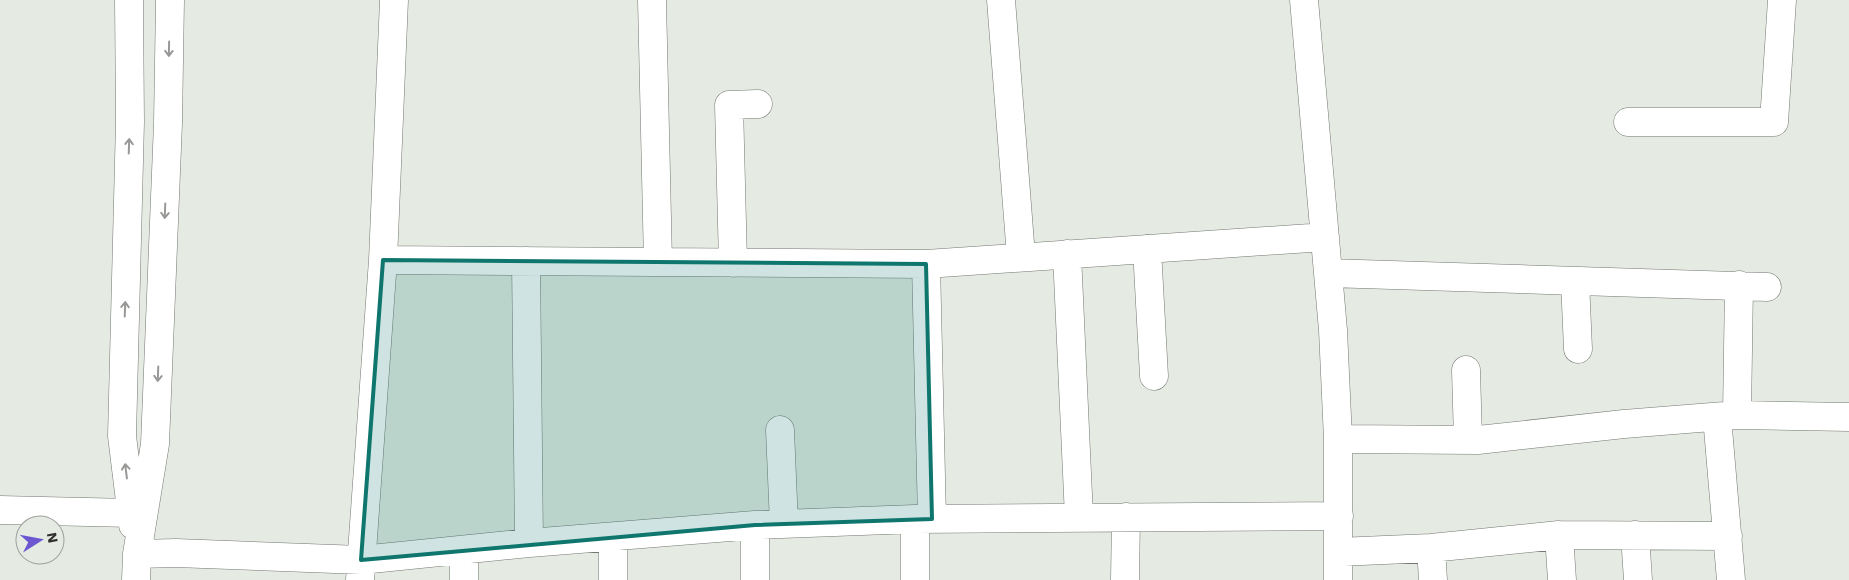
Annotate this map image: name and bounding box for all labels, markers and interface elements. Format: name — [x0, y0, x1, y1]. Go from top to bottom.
one-way arrow — [165, 40, 174, 56]
one-way arrow — [125, 139, 134, 155]
one-way arrow — [160, 203, 169, 219]
one-way arrow — [120, 301, 130, 318]
one-way arrow — [153, 365, 162, 381]
one-way arrow — [121, 463, 131, 479]
north arrow — [15, 515, 65, 565]
text: N — [44, 531, 62, 544]

